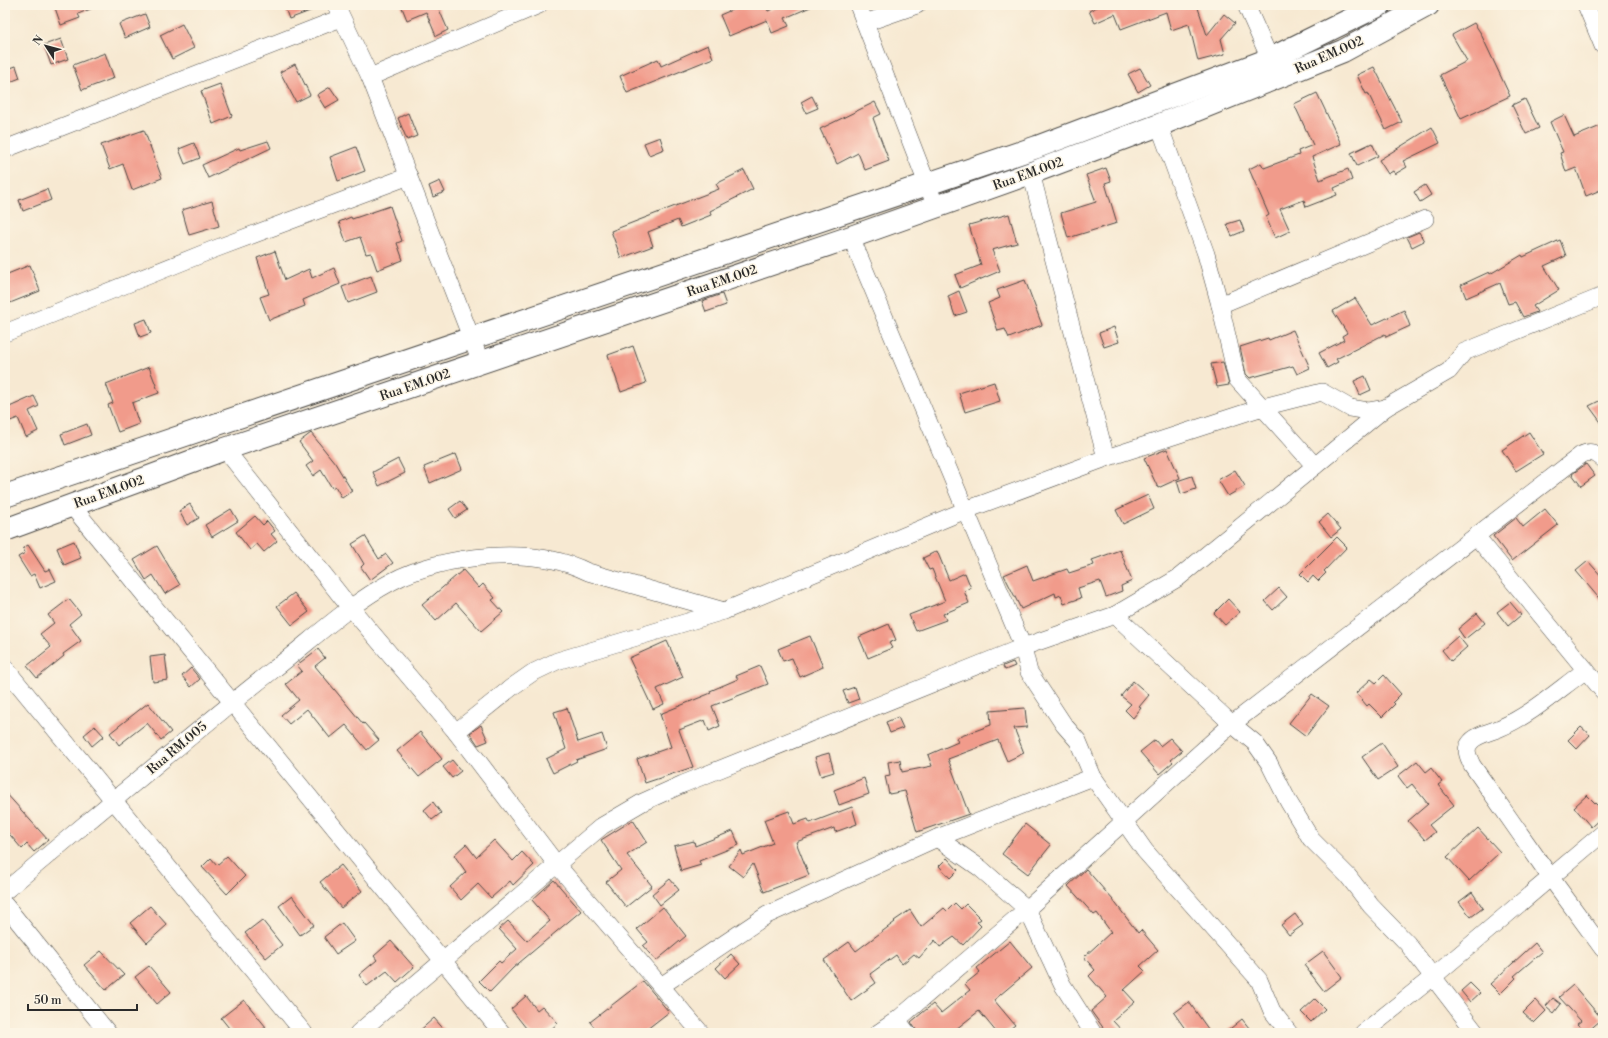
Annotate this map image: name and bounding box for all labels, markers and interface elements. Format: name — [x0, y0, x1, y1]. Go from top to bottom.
north arrow — [26, 26, 66, 66]
text: N — [30, 33, 47, 48]
street label: Rua EM.002 — [1292, 33, 1366, 77]
street label: Rua EM.002 — [991, 154, 1065, 194]
street label: Rua EM.002 — [685, 261, 759, 301]
street label: Rua EM.002 — [378, 365, 452, 405]
street label: Rua EM.002 — [72, 472, 146, 512]
street label: Rua RM.005 — [144, 718, 210, 778]
scale bar — [28, 986, 137, 1012]
text: 50 m — [34, 993, 62, 1008]

